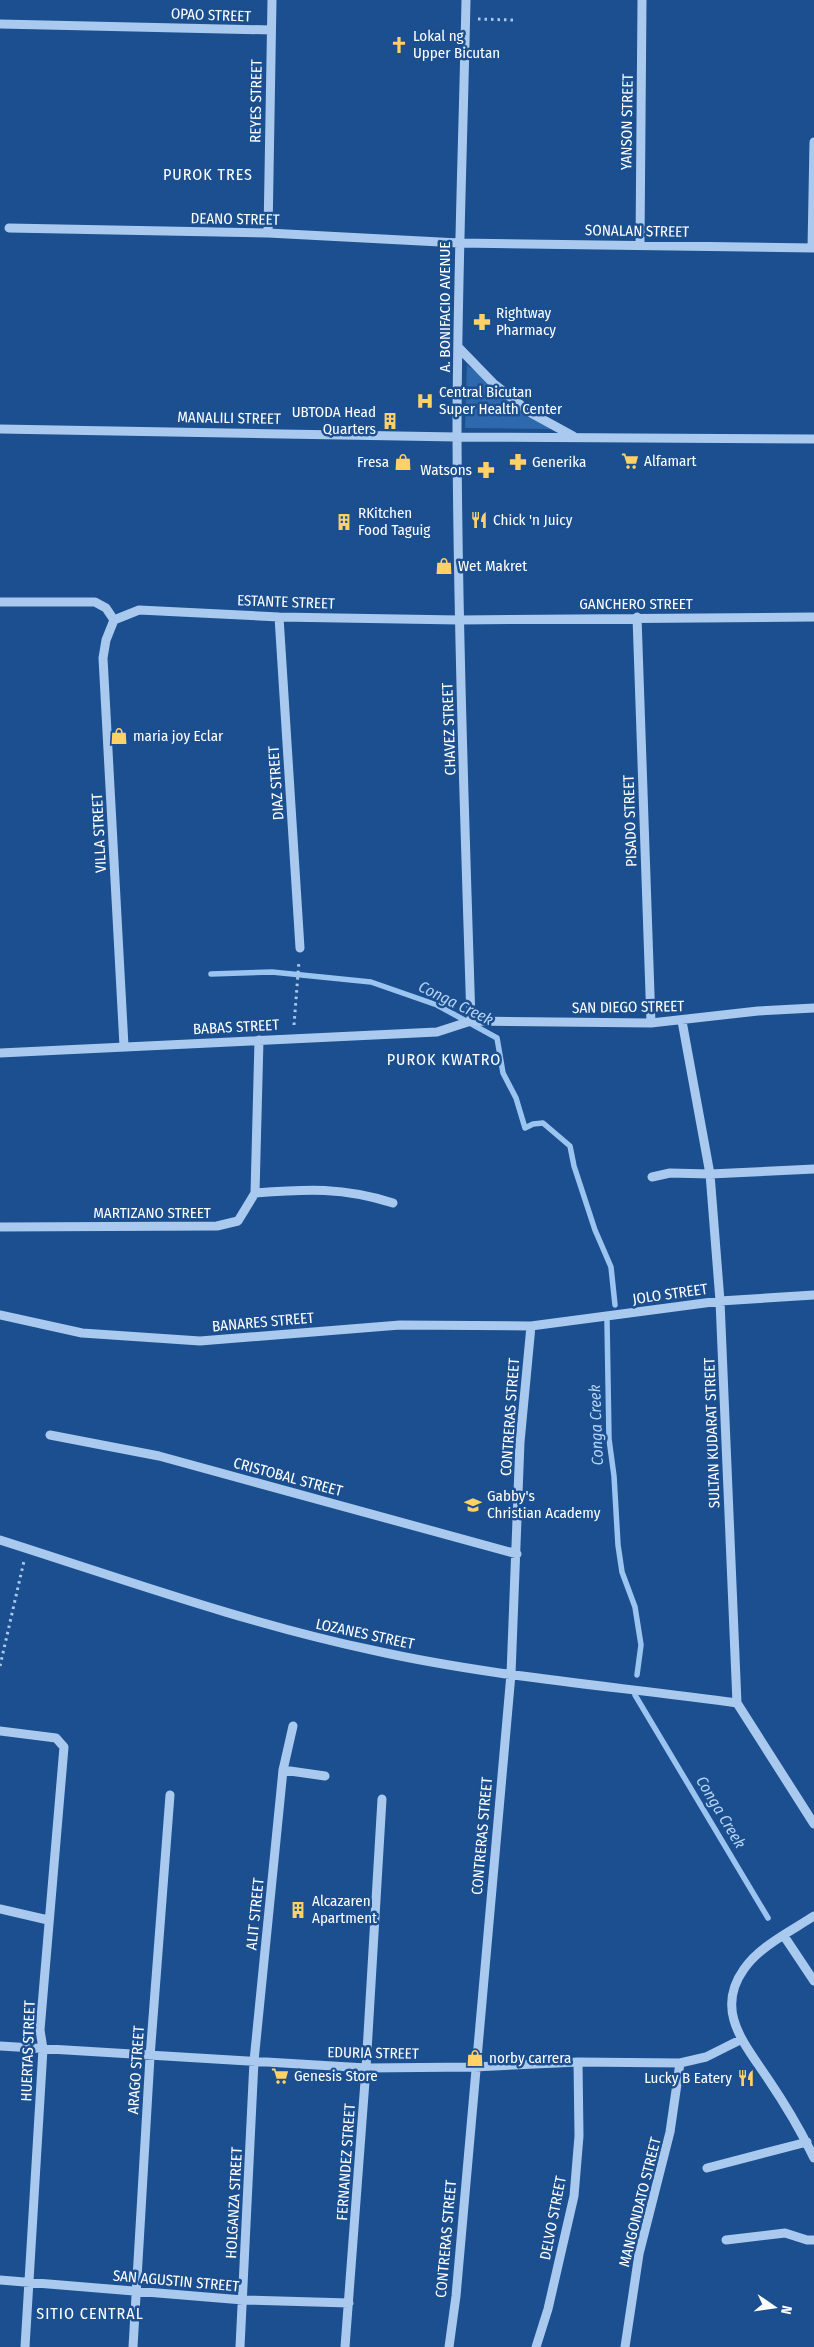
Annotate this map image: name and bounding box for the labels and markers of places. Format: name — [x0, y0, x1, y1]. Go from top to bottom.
place label: Lokal ng Upper Bicutan — [413, 27, 500, 62]
church icon: Lokal ng Upper Bicutan — [389, 35, 409, 55]
place label: Rightway Pharmacy — [496, 304, 556, 339]
pharmacy icon: Rightway Pharmacy — [472, 312, 492, 332]
place label: Central Bicutan Super Health Center — [439, 383, 563, 418]
hospital icon: Central Bicutan Super Health Center — [415, 391, 435, 411]
place label: UBTODA Head Quarters — [292, 403, 376, 438]
building icon: UBTODA Head Quarters — [380, 411, 400, 431]
supermarket icon: Alfamart — [620, 451, 640, 471]
shop icon: Fresa — [393, 452, 413, 472]
pharmacy icon: Generika — [508, 452, 528, 472]
place label: Alfamart — [644, 452, 697, 470]
place label: Fresa — [357, 453, 389, 471]
place label: Generika — [532, 453, 586, 471]
pharmacy icon: Watsons — [476, 460, 496, 480]
place label: Watsons — [420, 461, 472, 479]
place label: RKitchen Food Taguig — [358, 504, 430, 539]
restaurant icon: Chick 'n Juicy — [469, 510, 489, 530]
place label: Chick 'n Juicy — [493, 511, 573, 529]
building icon: RKitchen Food Taguig — [334, 512, 354, 532]
shop icon: Wet Makret — [434, 556, 454, 576]
place label: Wet Makret — [458, 557, 527, 575]
shop icon: maria joy Eclar — [109, 726, 129, 746]
place label: maria joy Eclar — [133, 727, 224, 745]
place label: Gabby's Christian Academy — [487, 1487, 601, 1522]
school or university icon: Gabby's Christian Academy — [463, 1495, 483, 1515]
place label: Alcazaren Apartment — [312, 1892, 377, 1927]
building icon: Alcazaren Apartment — [288, 1900, 308, 1920]
shop icon: norby carrera — [465, 2048, 485, 2068]
place label: norby carrera — [489, 2049, 571, 2067]
supermarket icon: Genesis Store — [270, 2066, 290, 2086]
place label: Genesis Store — [294, 2067, 378, 2085]
restaurant icon: Lucky B Eatery — [736, 2068, 756, 2088]
place label: Lucky B Eatery — [644, 2069, 732, 2087]

